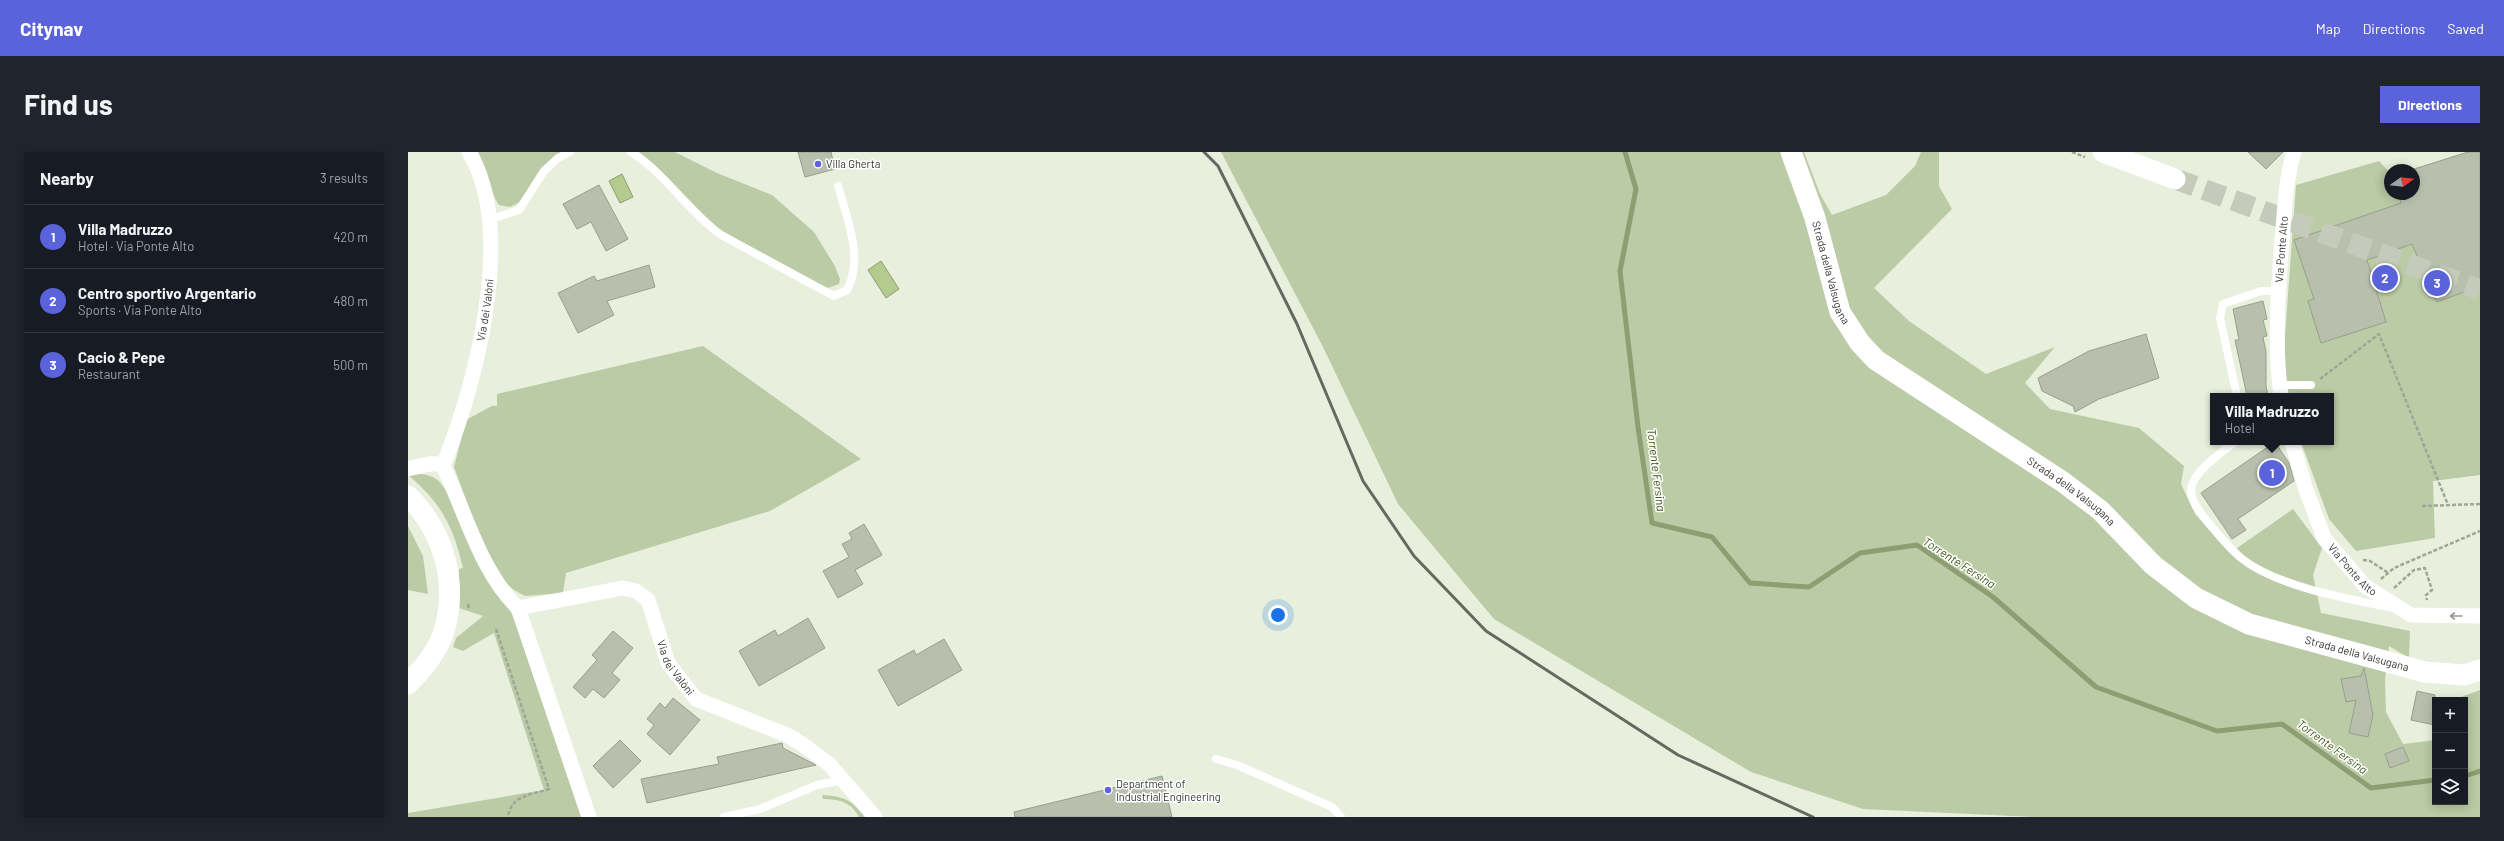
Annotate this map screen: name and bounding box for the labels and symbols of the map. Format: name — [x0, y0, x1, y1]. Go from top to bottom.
place label: Villa Gherta — [826, 157, 880, 170]
marker: Villa Gherta — [813, 159, 823, 169]
north arrow — [2384, 164, 2420, 200]
street label: Via Ponte Alto — [2272, 216, 2290, 283]
street label: Strada della Valsugana — [1810, 219, 1853, 326]
pin: 2 — [2372, 263, 2398, 293]
pin: 3 — [2424, 268, 2450, 298]
street label: Via dei Valóni — [473, 278, 495, 342]
water label: Torrente Fersina — [1645, 428, 1669, 512]
street label: Strada della Valsugana — [2025, 453, 2118, 528]
pin: 1 — [2259, 458, 2285, 488]
water label: Torrente Fersina — [1921, 534, 1998, 591]
street label: Via Ponte Alto — [2326, 541, 2380, 598]
your location — [1268, 605, 1288, 625]
one-way arrow — [2450, 612, 2463, 620]
street label: Strada della Valsugana — [2304, 633, 2411, 673]
street label: Via dei Valóni — [655, 638, 698, 698]
water label: Torrente Fersina — [2295, 716, 2370, 776]
place label: Department of Industrial Engineering — [1116, 777, 1221, 803]
marker: Department of Industrial Engineering — [1103, 785, 1113, 795]

